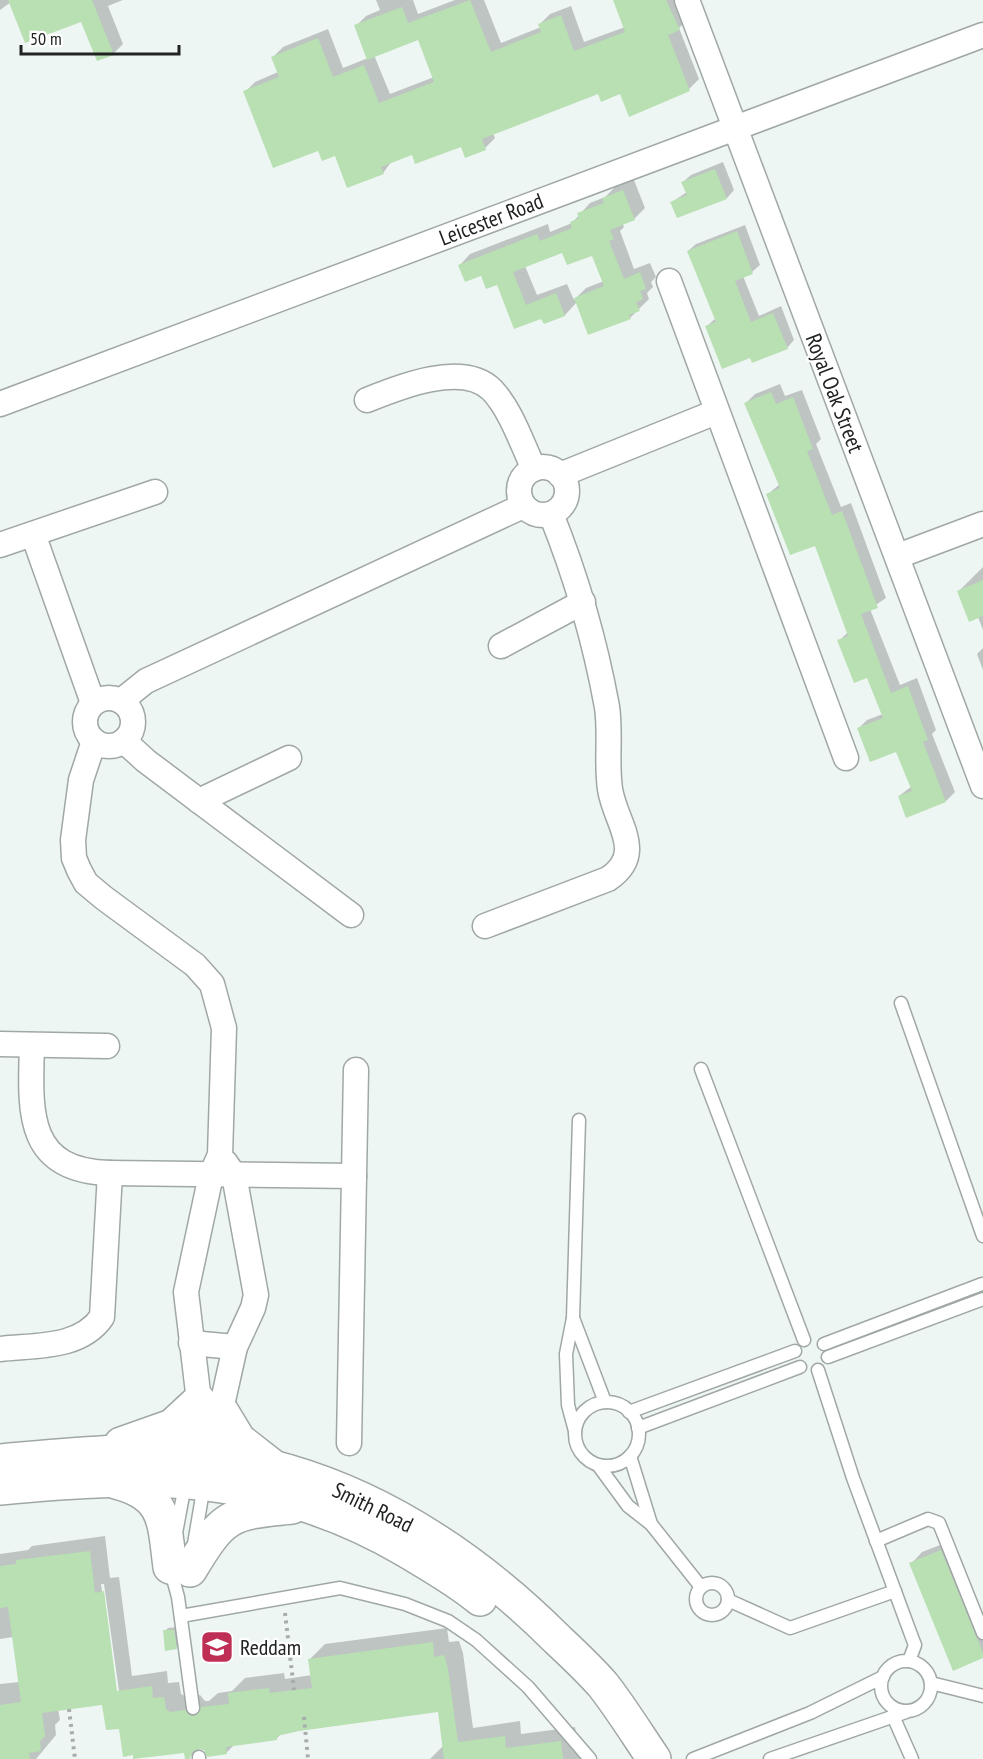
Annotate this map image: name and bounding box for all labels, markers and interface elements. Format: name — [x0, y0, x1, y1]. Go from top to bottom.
scale bar — [21, 18, 178, 56]
text: 50 m — [30, 27, 62, 50]
street label: Leicester Road — [435, 186, 547, 252]
street label: Royal Oak Street — [800, 330, 870, 456]
street label: Smith Road — [328, 1475, 418, 1539]
school or university icon: Reddam — [199, 1629, 235, 1665]
place label: Reddam — [240, 1633, 301, 1661]

